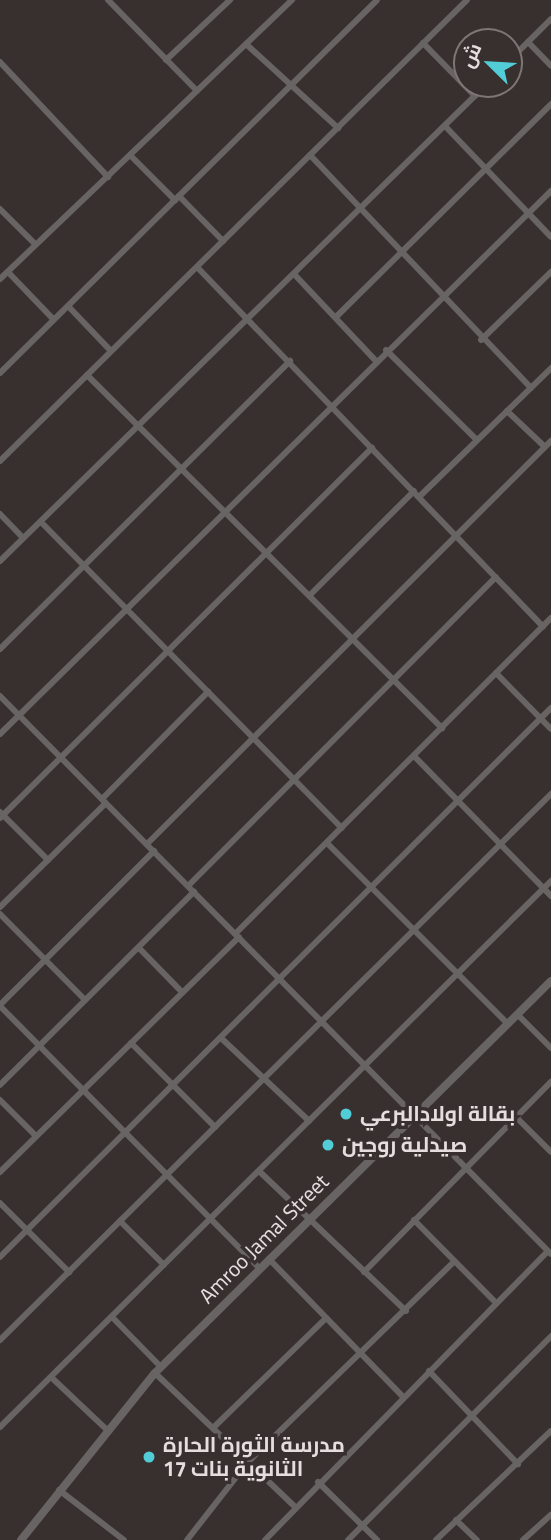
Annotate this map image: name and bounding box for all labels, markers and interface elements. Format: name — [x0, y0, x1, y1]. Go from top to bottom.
north arrow — [453, 28, 523, 98]
text: ش — [449, 37, 492, 74]
place label: بقالة اولادالبرعي — [360, 1101, 515, 1127]
marker: بقالة اولادالبرعي — [338, 1106, 354, 1122]
place label: صيدلية روجين — [342, 1132, 467, 1158]
marker: صيدلية روجين — [320, 1137, 336, 1153]
street label: Amroo Jamal Street — [194, 1169, 334, 1309]
place label: مدرسة الثورة الحارة 17 الثانوية بنات — [163, 1432, 345, 1482]
marker: مدرسة الثورة الحارة 17 الثانوية بنات — [141, 1449, 157, 1465]

